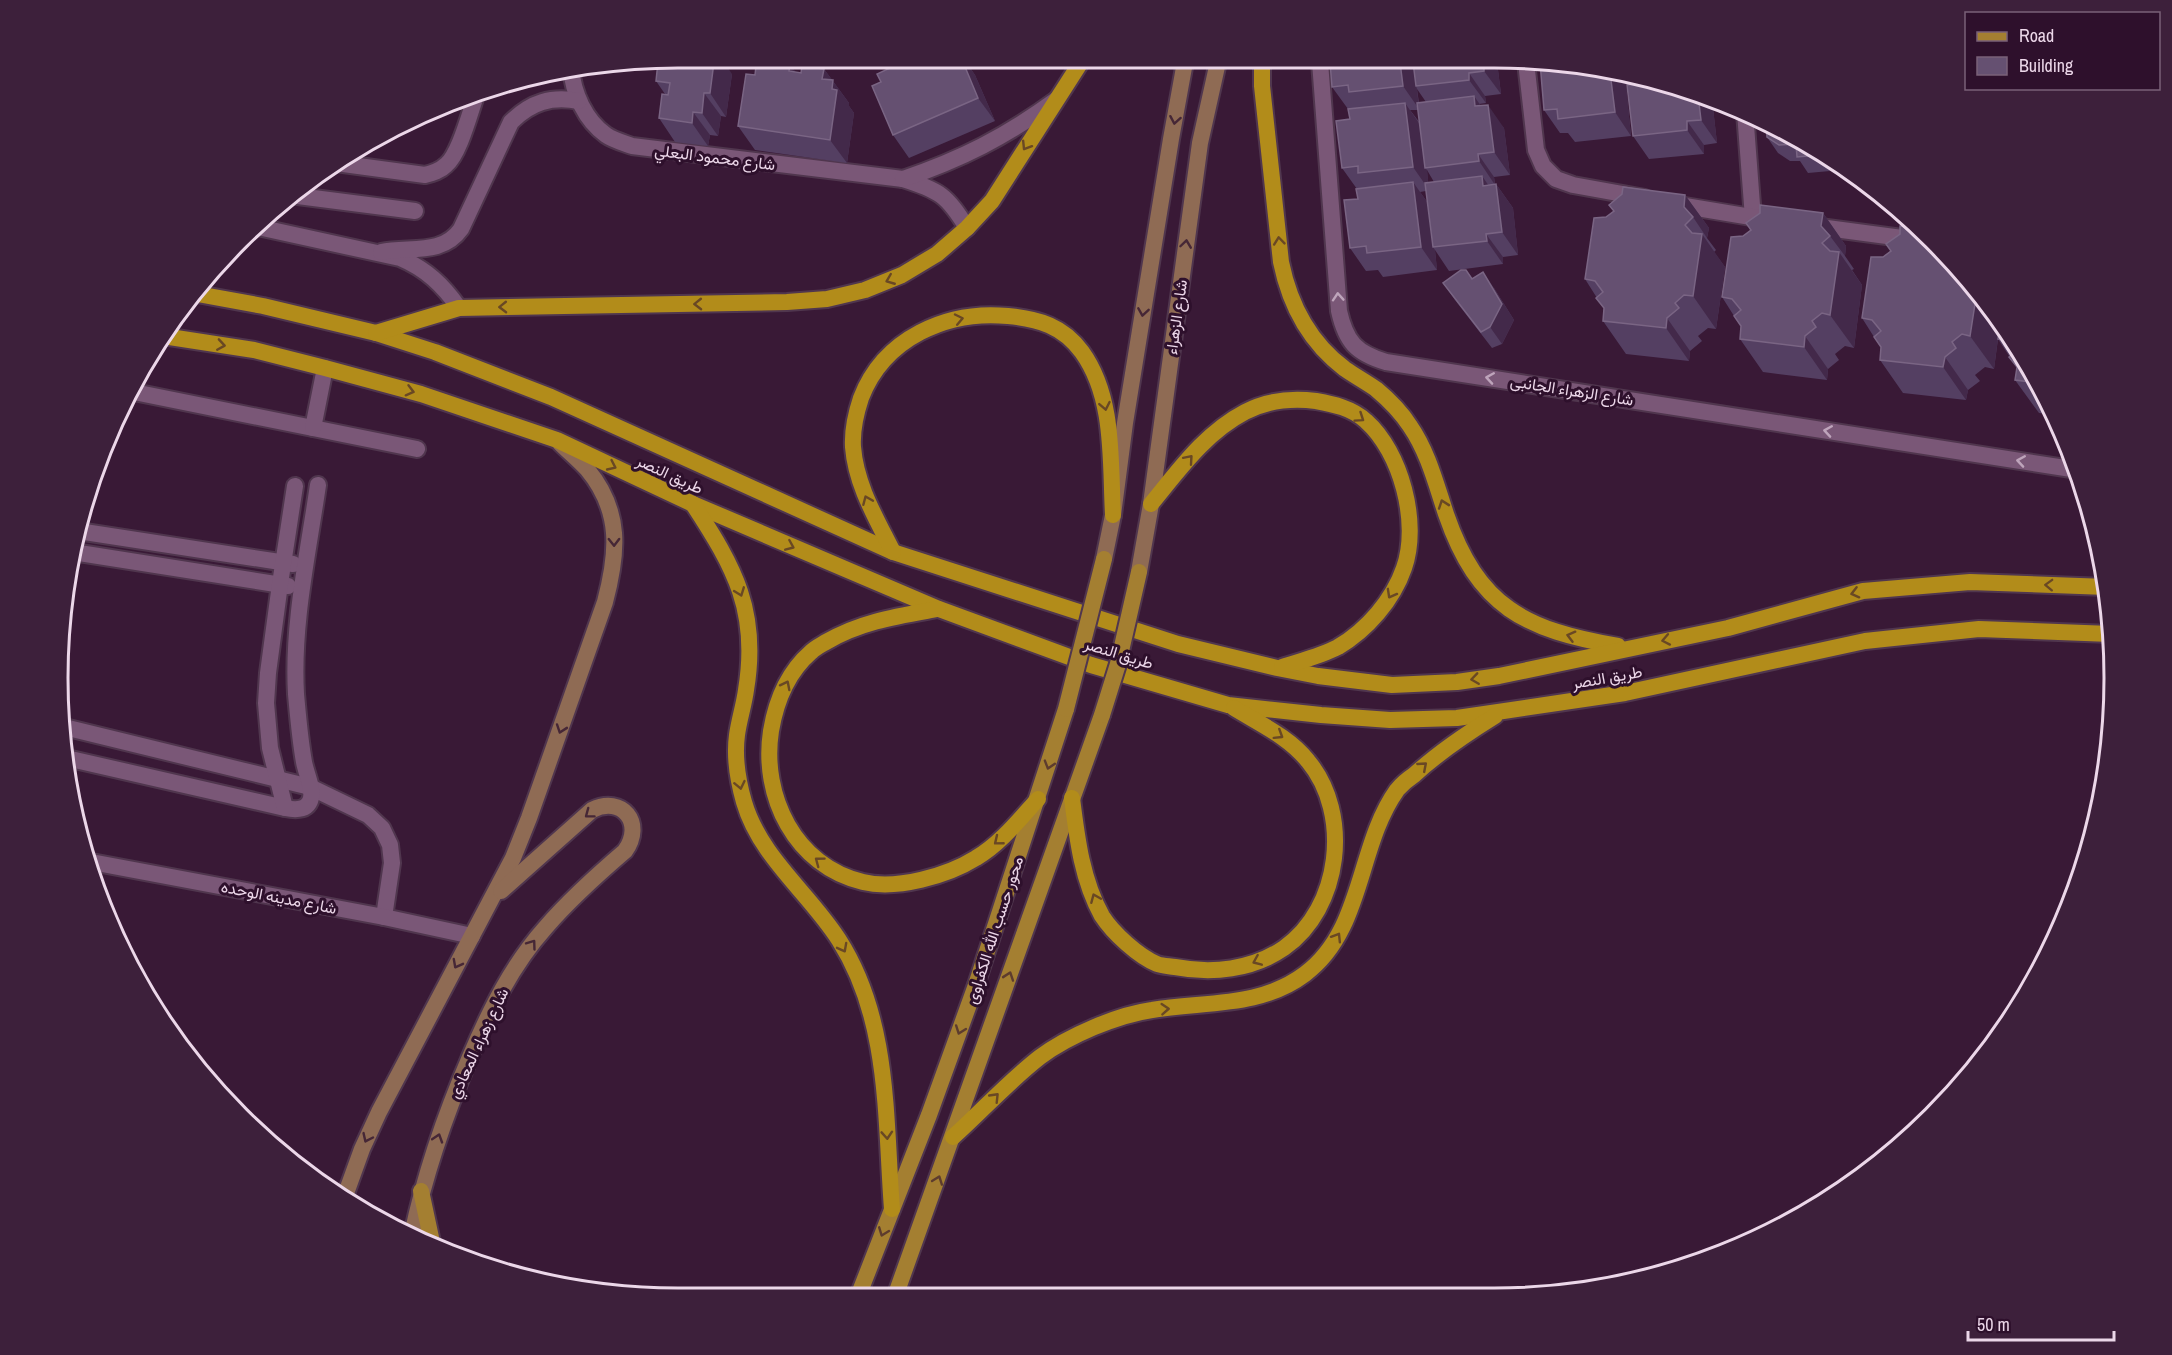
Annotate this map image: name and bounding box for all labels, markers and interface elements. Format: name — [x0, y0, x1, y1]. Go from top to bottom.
legend — [1965, 12, 2160, 90]
text: Road — [2019, 23, 2054, 48]
text: Building — [2019, 53, 2074, 78]
one-way arrow — [1169, 115, 1181, 124]
street label: شارع محمود البعلي — [653, 139, 777, 178]
one-way arrow — [1023, 140, 1034, 151]
one-way arrow — [1273, 237, 1286, 246]
one-way arrow — [1180, 239, 1192, 249]
one-way arrow — [885, 273, 896, 285]
street label: شارع الزهراء — [1160, 278, 1193, 356]
one-way arrow — [1332, 292, 1345, 301]
one-way arrow — [693, 297, 702, 310]
one-way arrow — [498, 301, 507, 314]
one-way arrow — [1138, 308, 1150, 317]
one-way arrow — [953, 313, 963, 326]
one-way arrow — [215, 338, 225, 351]
street label: شارع الزهراء الجانبى — [1509, 369, 1635, 412]
one-way arrow — [1486, 372, 1495, 384]
one-way arrow — [404, 384, 415, 396]
one-way arrow — [1098, 401, 1111, 411]
one-way arrow — [1353, 410, 1364, 421]
one-way arrow — [1823, 425, 1833, 437]
street label: طريق النصر — [632, 449, 707, 499]
one-way arrow — [1181, 455, 1192, 466]
one-way arrow — [2016, 455, 2026, 468]
one-way arrow — [606, 459, 617, 471]
one-way arrow — [862, 495, 874, 506]
one-way arrow — [1437, 499, 1450, 510]
one-way arrow — [608, 538, 620, 547]
one-way arrow — [784, 539, 795, 551]
one-way arrow — [2045, 578, 2054, 591]
one-way arrow — [733, 586, 746, 597]
one-way arrow — [1850, 586, 1860, 599]
one-way arrow — [1387, 588, 1399, 598]
one-way arrow — [1566, 631, 1577, 643]
street label: طريق النصر — [1081, 632, 1156, 674]
one-way arrow — [1661, 633, 1671, 646]
street label: طريق النصر — [1569, 660, 1644, 694]
one-way arrow — [1470, 673, 1479, 685]
one-way arrow — [779, 680, 791, 691]
one-way arrow — [555, 723, 568, 734]
one-way arrow — [1272, 727, 1283, 738]
one-way arrow — [1044, 759, 1056, 770]
one-way arrow — [1416, 763, 1427, 774]
one-way arrow — [733, 779, 746, 789]
one-way arrow — [585, 806, 596, 817]
one-way arrow — [994, 834, 1005, 845]
street label: محور حسب الله الكفراوى — [960, 853, 1028, 1007]
one-way arrow — [815, 857, 826, 868]
street label: شارع مدينه الوحده — [219, 875, 339, 920]
one-way arrow — [1090, 894, 1102, 905]
one-way arrow — [1329, 933, 1341, 943]
one-way arrow — [525, 940, 536, 951]
one-way arrow — [836, 941, 847, 952]
one-way arrow — [1253, 954, 1264, 966]
one-way arrow — [453, 958, 464, 969]
one-way arrow — [1002, 971, 1015, 982]
street label: شارع زهراء المعادي — [443, 984, 516, 1103]
one-way arrow — [1161, 1003, 1170, 1016]
one-way arrow — [955, 1024, 967, 1035]
one-way arrow — [988, 1093, 999, 1104]
one-way arrow — [363, 1131, 375, 1142]
one-way arrow — [880, 1131, 893, 1140]
one-way arrow — [430, 1133, 443, 1144]
one-way arrow — [930, 1175, 943, 1186]
one-way arrow — [878, 1225, 890, 1236]
scale bar — [1968, 1304, 2114, 1342]
text: 50 m — [1977, 1312, 2010, 1337]

